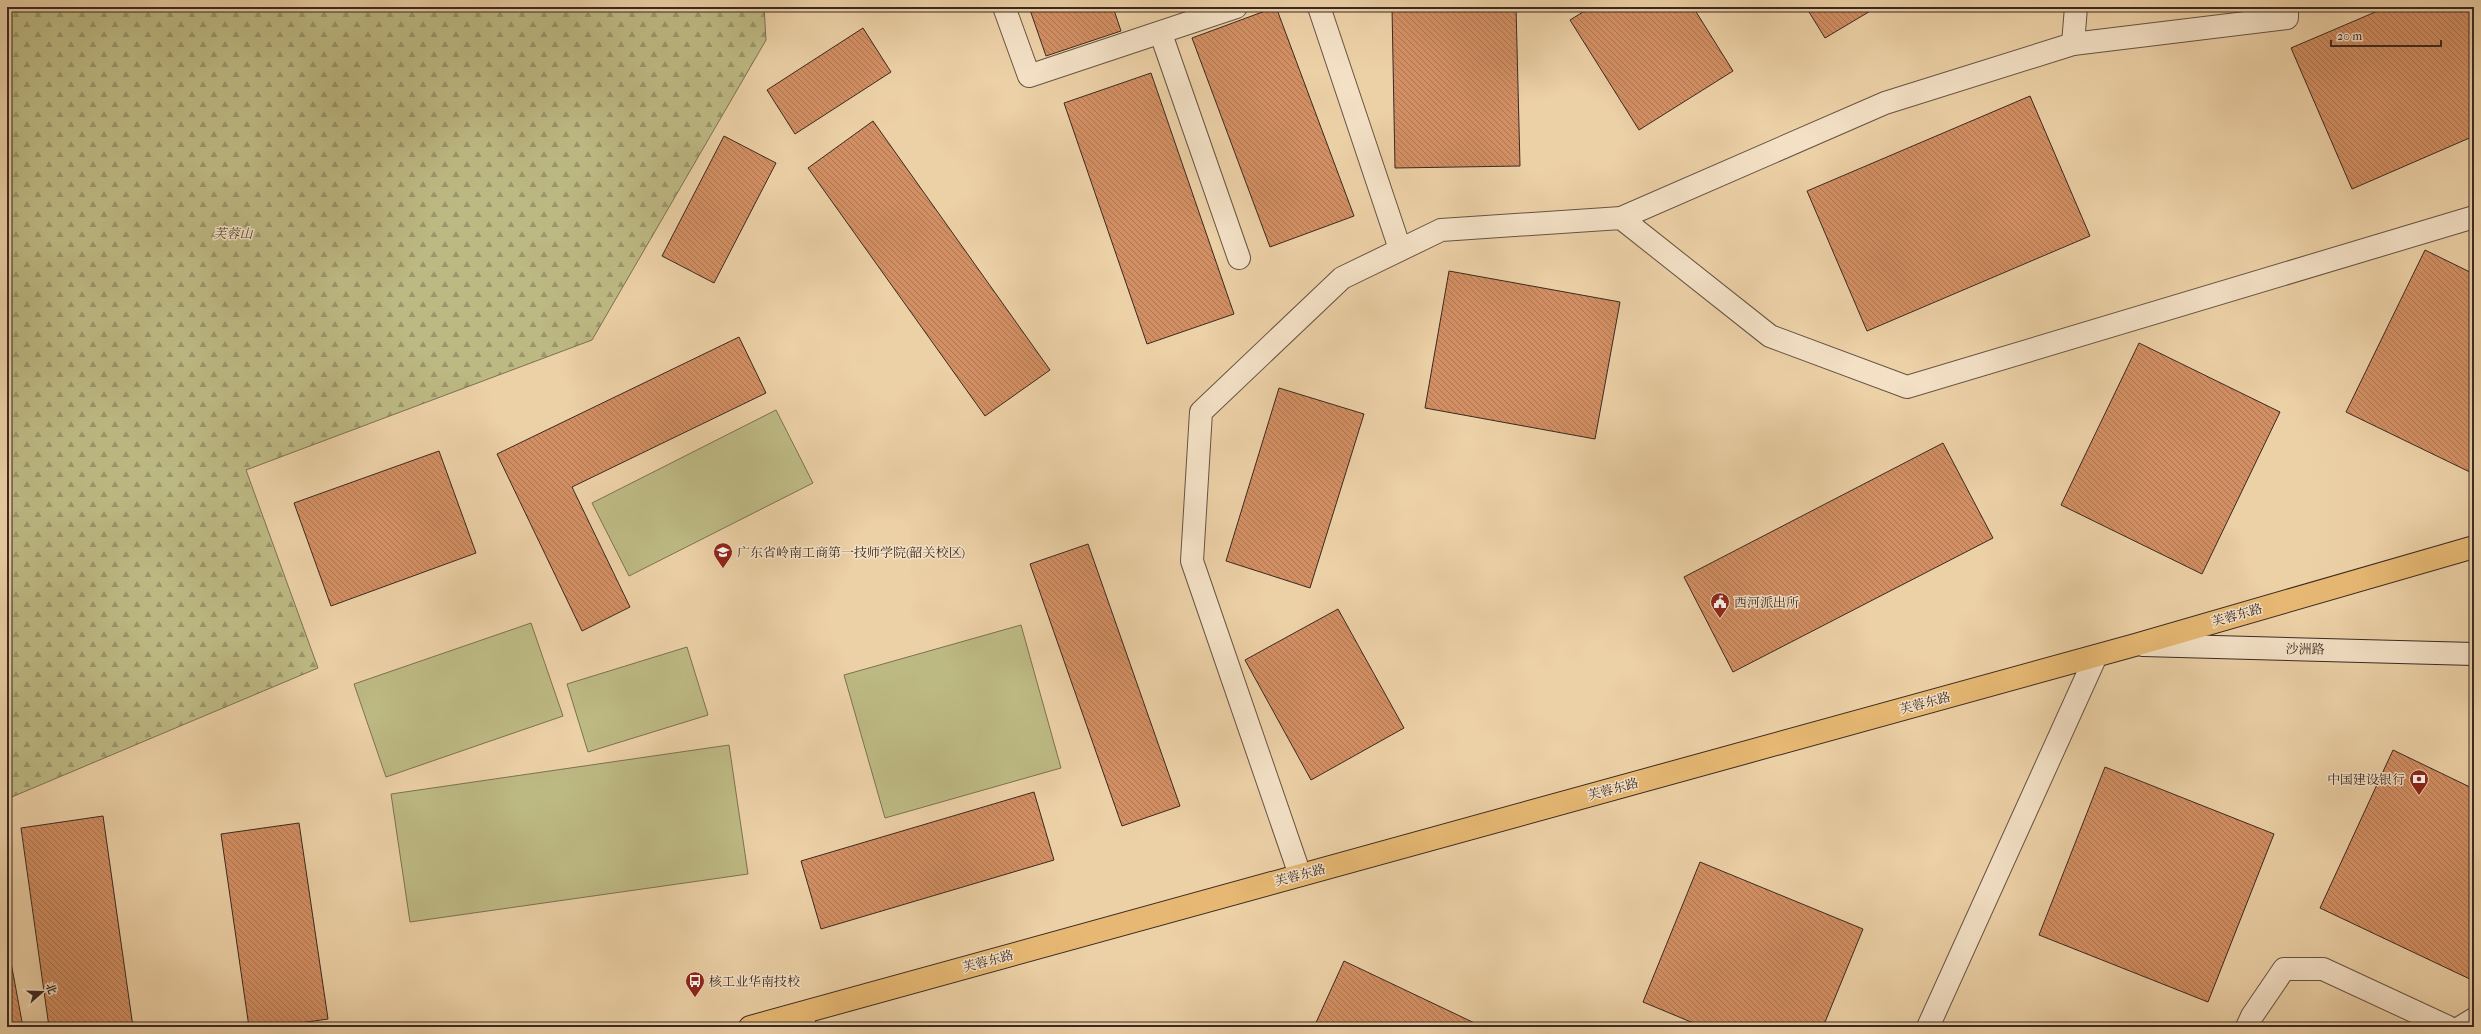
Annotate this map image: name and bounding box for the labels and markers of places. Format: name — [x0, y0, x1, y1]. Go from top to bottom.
school or university icon: 广东省岭南工商第一技师学院(韶关校区) — [712, 541, 734, 569]
place label: 广东省岭南工商第一技师学院(韶关校区) — [737, 545, 965, 560]
public building icon: 西河派出所 — [1709, 591, 1731, 619]
place label: 西河派出所 — [1734, 595, 1799, 610]
bank icon: 中国建设银行 — [2408, 768, 2430, 796]
place label: 中国建设银行 — [2327, 772, 2405, 787]
bus stop icon: 核工业华南技校 — [684, 970, 706, 998]
place label: 核工业华南技校 — [709, 974, 800, 989]

